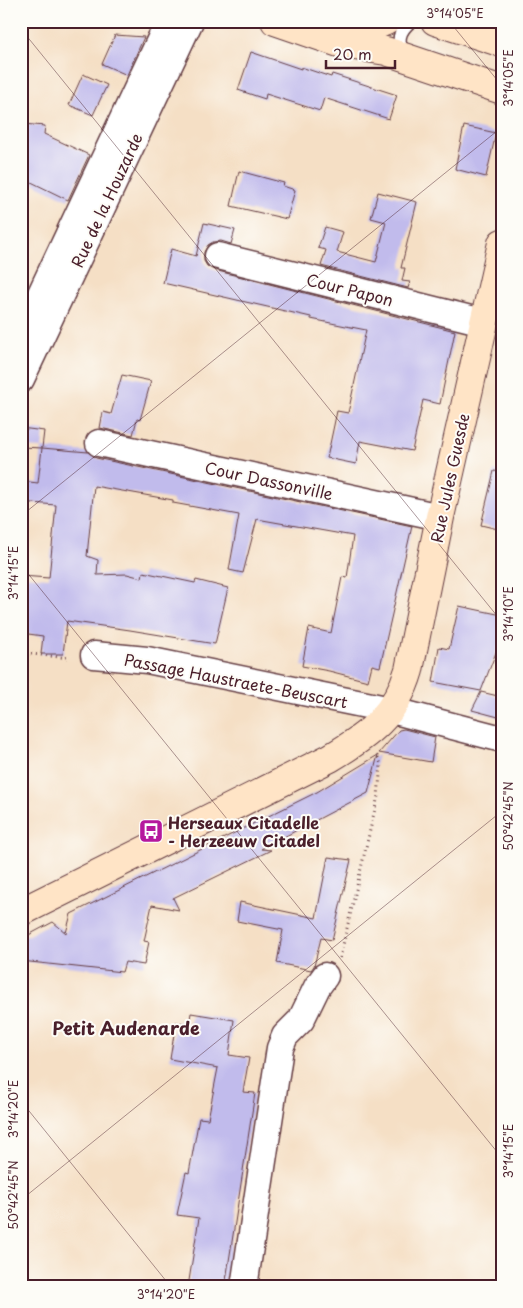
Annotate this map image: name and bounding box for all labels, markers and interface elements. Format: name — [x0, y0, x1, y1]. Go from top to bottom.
text: 3°14'05"E — [426, 4, 484, 22]
scale bar — [326, 38, 394, 70]
text: 20 m — [333, 42, 372, 65]
text: 3°14'05"E — [499, 49, 517, 107]
street label: Rue de la Houzarde — [64, 129, 148, 271]
street label: Cour Papon — [304, 267, 396, 311]
street label: Rue Jules Guesde — [424, 411, 474, 545]
street label: Cour Dassonville — [203, 455, 335, 505]
text: 3°14'15"E — [4, 546, 22, 600]
text: 3°14'10"E — [499, 586, 517, 642]
street label: Passage Haustraete-Beuscart — [122, 647, 350, 714]
text: 50°42'45"N — [499, 781, 517, 851]
place label: Herseaux Citadelle - Herzeeuw Citadel — [168, 810, 320, 852]
bus stop icon: Herseaux Citadelle - Herzeeuw Citadel — [138, 818, 164, 844]
district label: Petit Audenarde — [52, 1014, 200, 1041]
text: 3°14'20"E — [4, 1080, 22, 1138]
text: 3°14'15"E — [499, 1124, 517, 1178]
text: 50°42'45"N — [4, 1160, 22, 1230]
text: 3°14'20"E — [137, 1285, 195, 1303]

